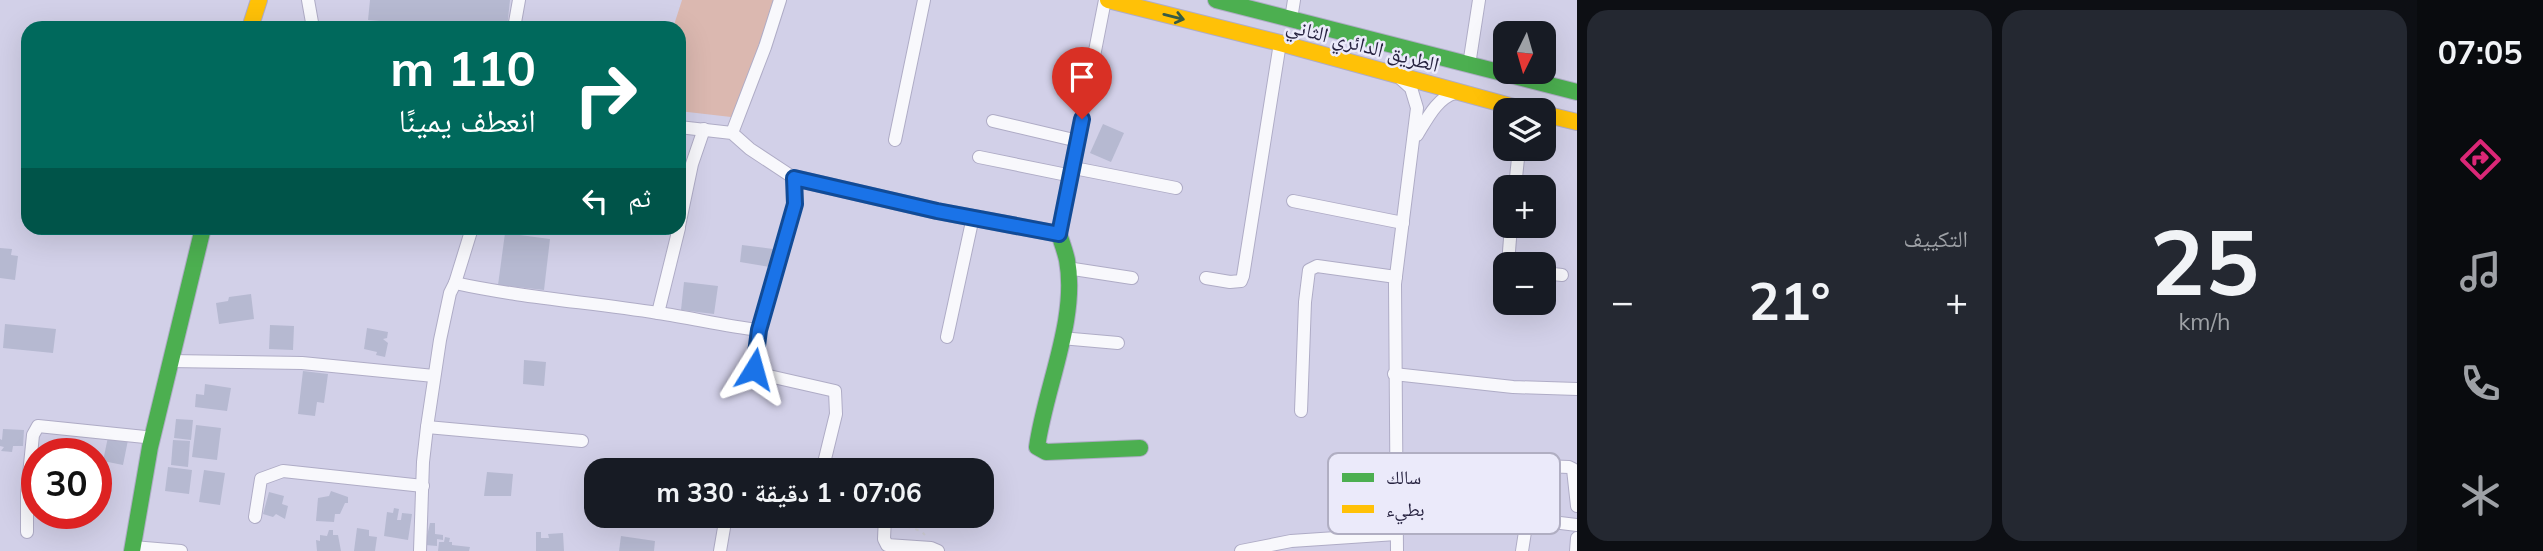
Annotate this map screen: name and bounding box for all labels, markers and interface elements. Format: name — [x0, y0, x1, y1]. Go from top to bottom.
one-way arrow — [1162, 11, 1185, 24]
street label: الطريق الدائري الثاني — [1283, 11, 1442, 81]
north arrow — [1493, 21, 1556, 84]
map controls — [1493, 21, 1556, 315]
text: 07:05 — [2438, 32, 2522, 72]
text: 110 m — [390, 37, 536, 98]
pin — [1052, 47, 1112, 119]
icon: right — [560, 49, 651, 140]
icon: arrive — [1063, 58, 1101, 96]
button: layers — [1493, 98, 1556, 161]
text: انعطف يمينًا — [399, 100, 536, 140]
icon: directions — [2456, 135, 2505, 184]
button: + — [1493, 175, 1556, 238]
text: ثم — [628, 181, 651, 214]
icon: left — [576, 182, 614, 220]
text: 25 — [2150, 204, 2259, 318]
text: التكييف — [1903, 224, 1968, 253]
icon: music — [2456, 247, 2505, 296]
button: − — [1493, 252, 1556, 315]
text: 21° — [1748, 268, 1831, 333]
text: − — [1611, 277, 1634, 325]
text: + — [1945, 277, 1968, 325]
text: km/h — [2178, 307, 2231, 336]
position arrow — [717, 332, 791, 406]
icon: phone — [2456, 359, 2505, 408]
speed limit sign: 30 — [21, 438, 112, 529]
legend — [1328, 453, 1560, 534]
text: سالك — [1386, 465, 1421, 489]
icon: climate — [2456, 471, 2505, 520]
text: 07:06 · 1 دقيقة · 330 m — [656, 476, 922, 509]
text: بطيء — [1386, 497, 1425, 525]

